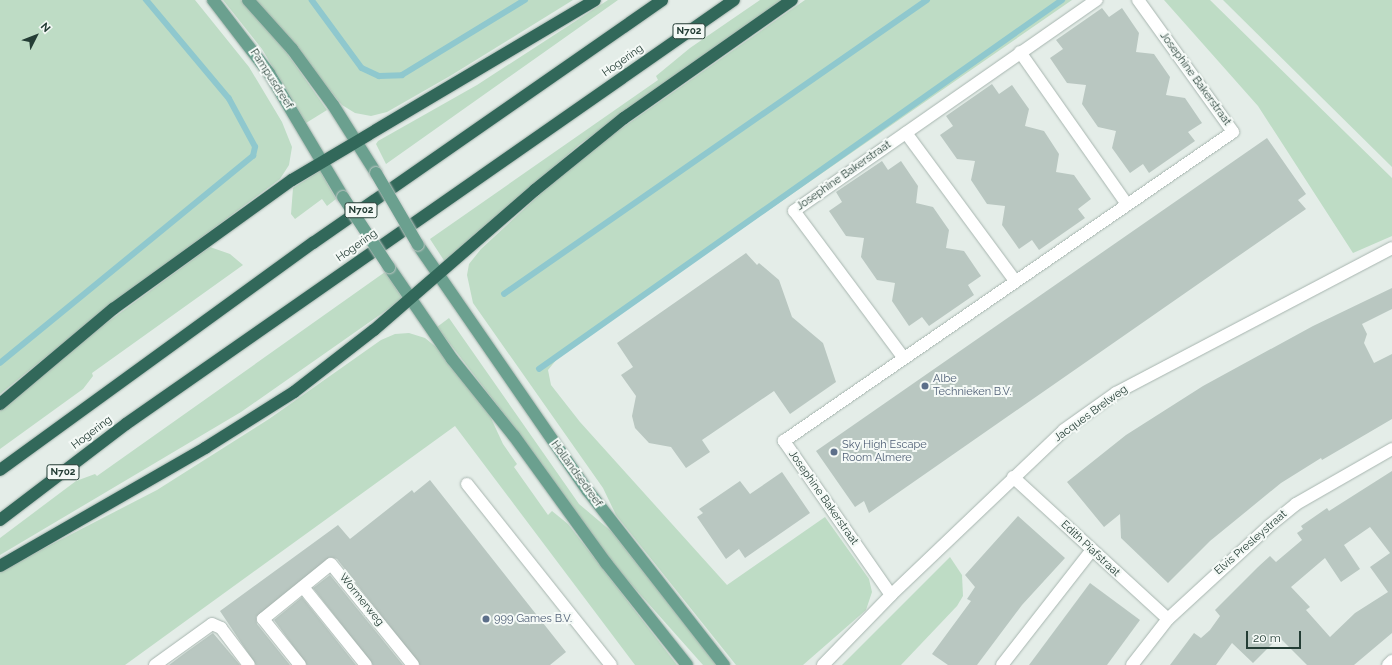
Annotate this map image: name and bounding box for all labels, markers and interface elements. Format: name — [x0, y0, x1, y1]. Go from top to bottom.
north arrow — [16, 16, 56, 56]
text: N — [38, 20, 53, 35]
road number: N702 — [672, 23, 706, 39]
street label: Josephine Bakerstraat — [1157, 30, 1233, 128]
street label: Hogering — [600, 42, 646, 80]
street label: Pampusdreef — [247, 47, 295, 111]
street label: Josephine Bakerstraat — [794, 138, 894, 214]
road number: N702 — [344, 202, 378, 218]
street label: Hogering — [334, 227, 380, 265]
place label: Albe Technieken B.V. — [933, 373, 1011, 399]
marker: Albe Technieken B.V. — [920, 381, 930, 391]
street label: Jacques Brelweg — [1052, 383, 1130, 445]
street label: Hogering — [69, 413, 115, 453]
street label: Hollandsedreef — [548, 438, 604, 510]
place label: Sky High Escape Room Almere — [842, 439, 927, 465]
marker: Sky High Escape Room Almere — [829, 447, 839, 457]
street label: Josephine Bakerstraat — [785, 448, 861, 548]
road number: N702 — [46, 464, 80, 480]
street label: Elvis Presleystraat — [1212, 508, 1290, 578]
street label: Edith Piafstraat — [1058, 518, 1122, 580]
street label: Wormerweg — [336, 571, 386, 629]
place label: 999 Games B.V. — [494, 612, 572, 626]
marker: 999 Games B.V. — [481, 614, 491, 624]
scale bar — [1248, 623, 1303, 649]
text: 20 m — [1253, 631, 1281, 645]

